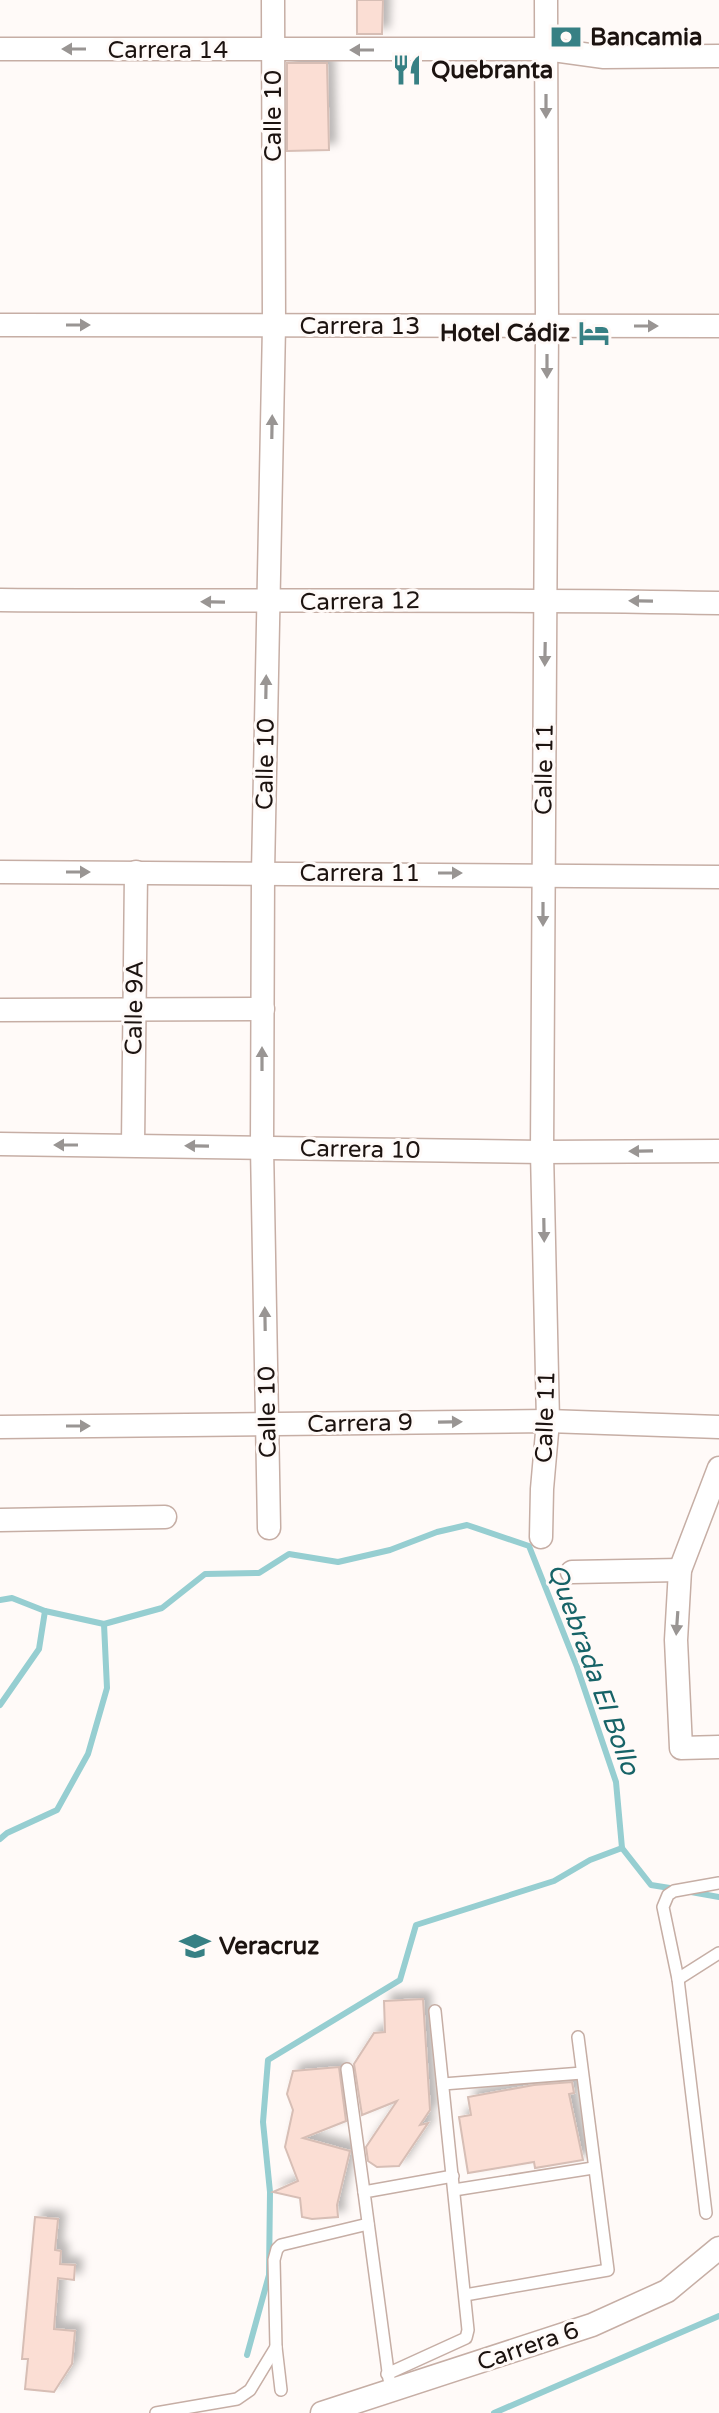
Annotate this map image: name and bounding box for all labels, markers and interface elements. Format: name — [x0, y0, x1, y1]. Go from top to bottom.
bank icon: Bancamia — [549, 20, 583, 54]
place label: Bancamia — [590, 23, 703, 52]
street label: Carrera 14 — [108, 36, 228, 65]
one-way arrow — [61, 43, 86, 55]
one-way arrow — [349, 44, 374, 56]
restaurant icon: Quebranta — [390, 53, 424, 87]
place label: Quebranta — [431, 56, 553, 85]
street label: Calle 10 — [259, 70, 288, 162]
one-way arrow — [540, 94, 552, 119]
street label: Carrera 13 — [300, 312, 420, 341]
hotel icon: Hotel Cádiz — [577, 316, 611, 350]
one-way arrow — [66, 319, 91, 331]
place label: Hotel Cádiz — [440, 319, 570, 348]
one-way arrow — [634, 320, 659, 332]
one-way arrow — [541, 354, 553, 379]
one-way arrow — [266, 414, 278, 439]
street label: Carrera 12 — [299, 586, 421, 617]
one-way arrow — [628, 595, 653, 608]
one-way arrow — [200, 596, 225, 608]
one-way arrow — [539, 642, 552, 667]
one-way arrow — [260, 674, 273, 699]
street label: Calle 10 — [250, 718, 281, 810]
street label: Calle 11 — [529, 723, 560, 815]
street label: Carrera 11 — [300, 859, 420, 888]
one-way arrow — [66, 866, 91, 878]
one-way arrow — [438, 867, 463, 880]
one-way arrow — [537, 902, 549, 927]
street label: Calle 9A — [119, 960, 150, 1056]
one-way arrow — [256, 1046, 269, 1071]
street label: Carrera 10 — [299, 1134, 421, 1165]
one-way arrow — [53, 1138, 78, 1151]
one-way arrow — [184, 1140, 209, 1152]
one-way arrow — [628, 1145, 653, 1158]
one-way arrow — [538, 1218, 550, 1243]
one-way arrow — [259, 1306, 272, 1331]
street label: Calle 10 — [252, 1366, 283, 1458]
street label: Calle 11 — [529, 1370, 562, 1464]
street label: Carrera 9 — [307, 1408, 413, 1439]
one-way arrow — [438, 1416, 463, 1428]
one-way arrow — [66, 1420, 91, 1432]
water label: Quebrada El Bollo — [541, 1559, 647, 1780]
one-way arrow — [670, 1611, 683, 1636]
school or university icon: Veracruz — [178, 1929, 212, 1963]
place label: Veracruz — [219, 1932, 319, 1961]
street label: Carrera 6 — [473, 2316, 583, 2377]

